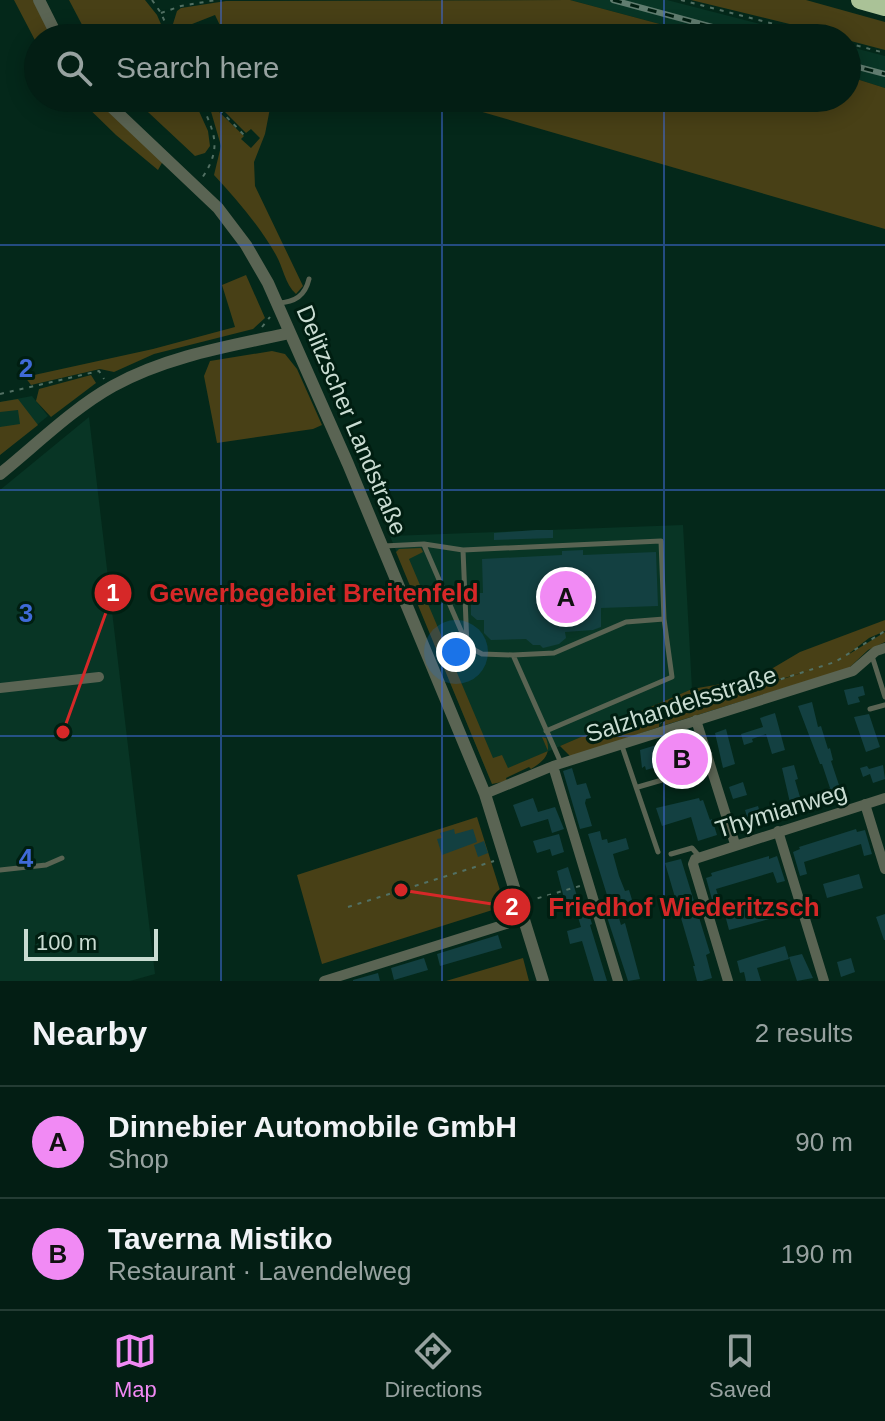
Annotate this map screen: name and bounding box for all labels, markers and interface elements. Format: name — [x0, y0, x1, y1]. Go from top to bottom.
search box — [24, 24, 861, 112]
icon: search — [52, 46, 96, 90]
text: Search here — [116, 51, 279, 84]
street label: Delitzscher Landstraße — [291, 301, 413, 539]
text: 2 — [19, 353, 33, 383]
pin: A — [540, 567, 592, 627]
callout: Gewerbegebiet Breitenfeld — [93, 568, 494, 618]
text: Gewerbegebiet Breitenfeld — [149, 578, 479, 608]
text: 1 — [106, 579, 120, 606]
text: 3 — [19, 598, 33, 628]
your location — [436, 632, 476, 672]
street label: Salzhandelsstraße — [582, 660, 780, 748]
pin: B — [656, 729, 708, 789]
street label: Thymianweg — [712, 777, 850, 843]
text: 4 — [19, 843, 34, 873]
callout: Friedhof Wiederitzsch — [492, 882, 835, 932]
text: Friedhof Wiederitzsch — [548, 892, 820, 922]
text: 2 — [505, 893, 519, 920]
scale bar — [24, 925, 158, 961]
text: 100 m — [36, 930, 97, 955]
text: Nearby — [32, 1014, 147, 1052]
text: 2 results — [755, 1018, 853, 1048]
text: Dinnebier Automobile GmbH — [108, 1110, 517, 1143]
text: A — [49, 1127, 67, 1157]
text: 90 m — [795, 1127, 853, 1157]
text: Shop — [108, 1144, 169, 1174]
text: Taverna Mistiko — [108, 1222, 333, 1255]
text: B — [49, 1239, 67, 1269]
text: 190 m — [781, 1239, 853, 1269]
text: Restaurant · Lavendelweg — [108, 1256, 412, 1286]
tab: Map — [113, 1329, 157, 1403]
tab: Directions — [384, 1329, 482, 1403]
tab: Saved — [709, 1329, 772, 1403]

